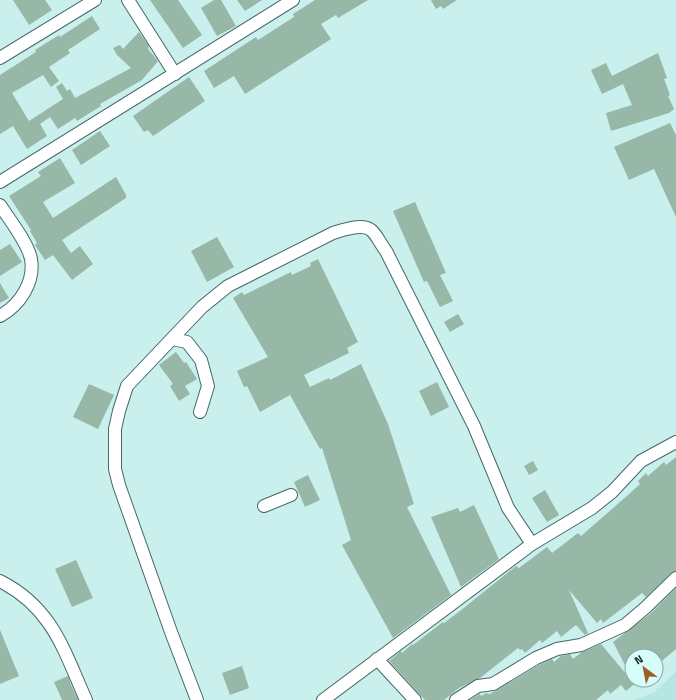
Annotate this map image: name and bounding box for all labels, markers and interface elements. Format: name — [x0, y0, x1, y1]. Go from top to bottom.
north arrow — [624, 648, 664, 688]
text: N — [631, 651, 646, 668]

